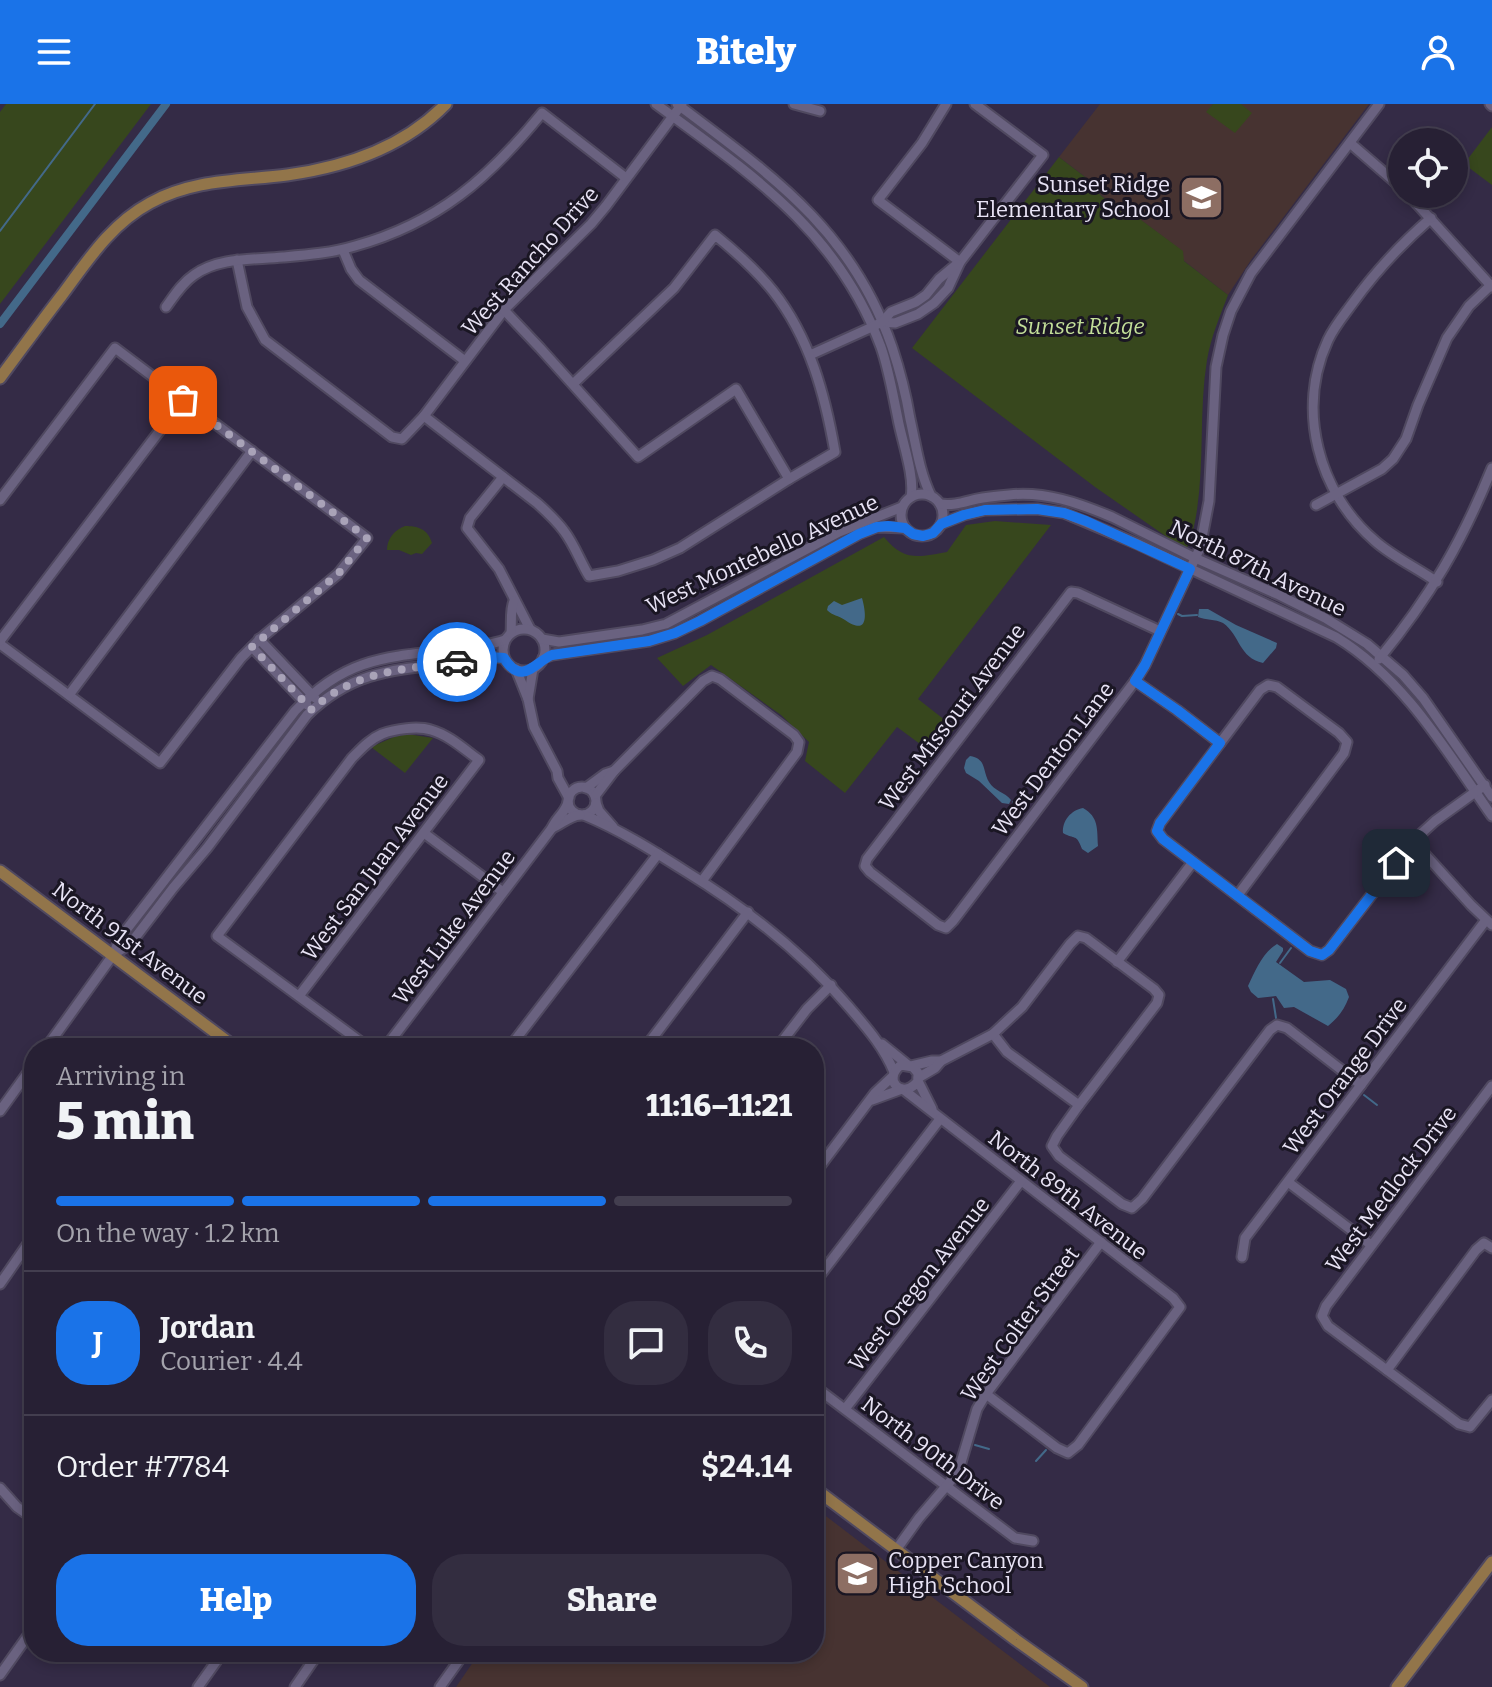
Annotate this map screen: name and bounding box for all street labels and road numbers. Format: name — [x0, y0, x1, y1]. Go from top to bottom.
street label: West Rancho Drive — [456, 181, 604, 341]
street label: West Montebello Avenue — [642, 488, 882, 620]
street label: North 87th Avenue — [1165, 514, 1351, 622]
street label: West Missouri Avenue — [873, 618, 1031, 816]
street label: West Denton Lane — [986, 677, 1120, 841]
street label: West San Juan Avenue — [296, 768, 454, 966]
street label: West Luke Avenue — [387, 844, 521, 1010]
street label: North 91st Avenue — [47, 876, 213, 1010]
street label: West Orange Drive — [1277, 992, 1413, 1160]
street label: West Medlock Drive — [1320, 1101, 1462, 1277]
street label: North 89th Avenue — [983, 1124, 1153, 1266]
street label: West Oregon Avenue — [843, 1192, 995, 1376]
street label: West Colter Street — [955, 1241, 1085, 1407]
street label: North 90th Drive — [856, 1390, 1010, 1516]

